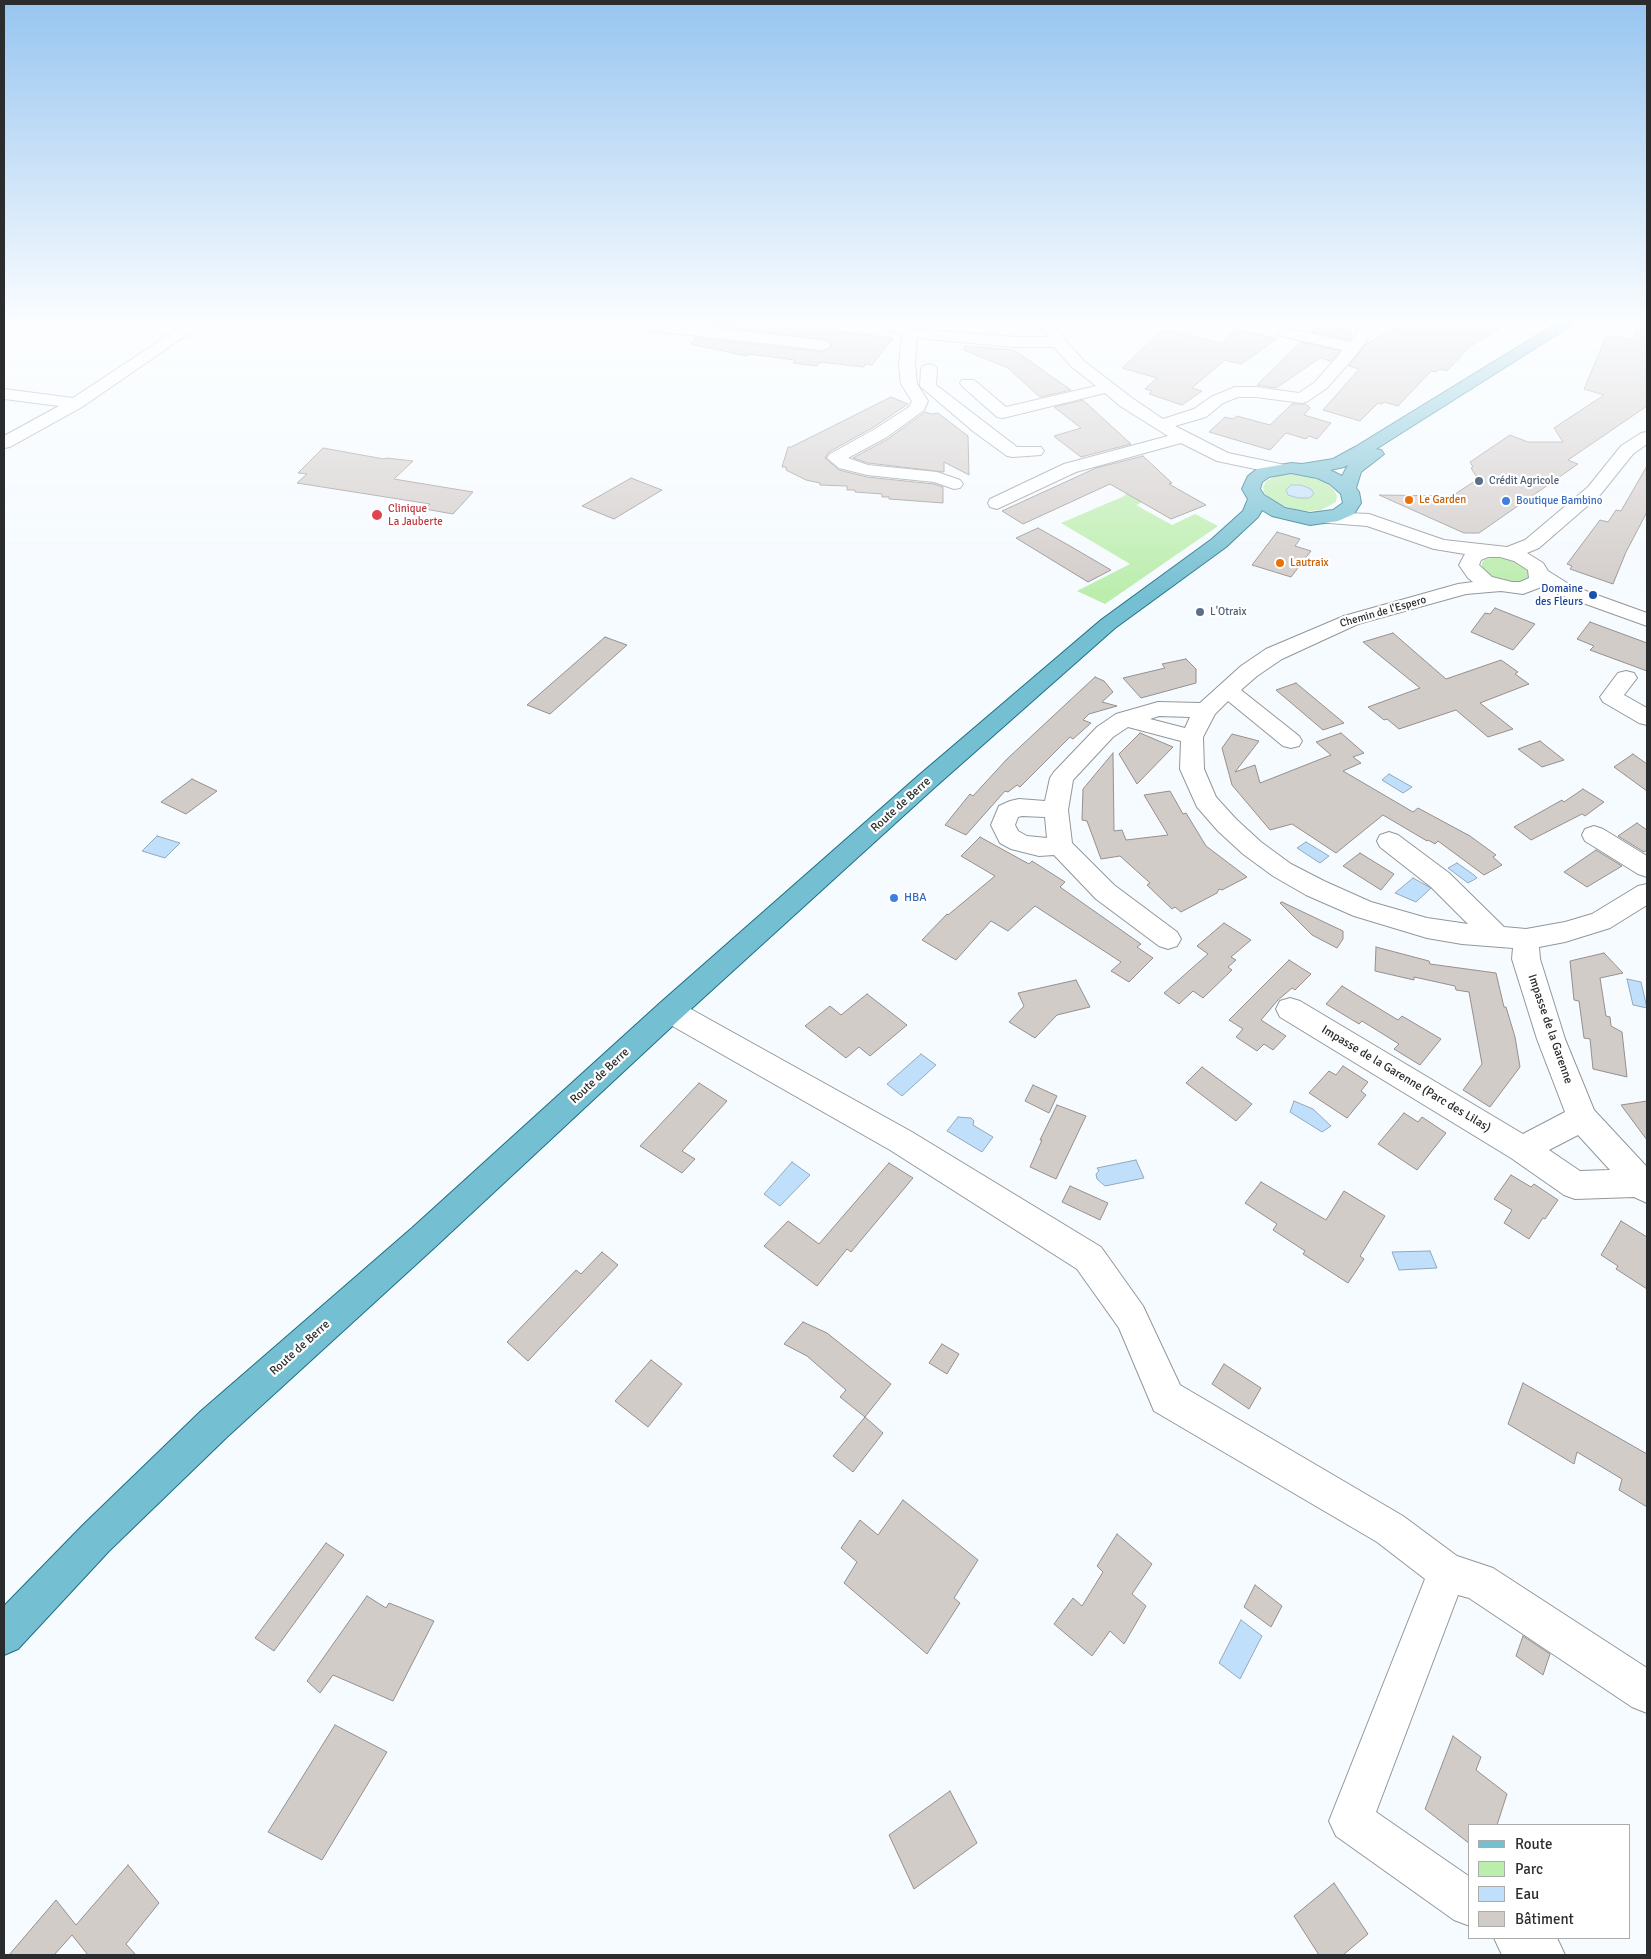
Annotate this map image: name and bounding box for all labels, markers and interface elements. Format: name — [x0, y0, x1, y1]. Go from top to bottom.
place label: Crédit Agricole — [1489, 474, 1559, 488]
marker: Crédit Agricole — [1473, 475, 1485, 487]
place label: Le Garden — [1419, 493, 1466, 507]
marker: Le Garden — [1403, 494, 1415, 506]
place label: Boutique Bambino — [1516, 494, 1603, 508]
marker: Boutique Bambino — [1500, 495, 1512, 507]
place label: Clinique La Jauberte — [388, 502, 443, 528]
marker: Clinique La Jauberte — [370, 508, 384, 522]
place label: Lautraix — [1290, 556, 1329, 570]
marker: Lautraix — [1274, 557, 1286, 569]
place label: Domaine des Fleurs — [1535, 582, 1583, 608]
marker: Domaine des Fleurs — [1587, 589, 1599, 601]
street label: Chemin de l'Espero — [1338, 593, 1428, 631]
place label: L'Otraix — [1210, 605, 1247, 619]
marker: L'Otraix — [1194, 606, 1206, 618]
street label: Route de Berre — [868, 774, 934, 836]
place label: HBA — [904, 891, 927, 905]
marker: HBA — [888, 892, 900, 904]
street label: Impasse de la Garenne — [1524, 972, 1576, 1086]
street label: Impasse de la Garenne (Parc des Lilas) — [1319, 1023, 1493, 1135]
street label: Route de Berre — [567, 1045, 633, 1107]
street label: Route de Berre — [267, 1317, 333, 1379]
legend — [1468, 1824, 1631, 1939]
text: Route — [1515, 1835, 1552, 1853]
text: Parc — [1515, 1860, 1543, 1878]
text: Eau — [1515, 1885, 1539, 1903]
text: Bâtiment — [1515, 1910, 1574, 1928]

